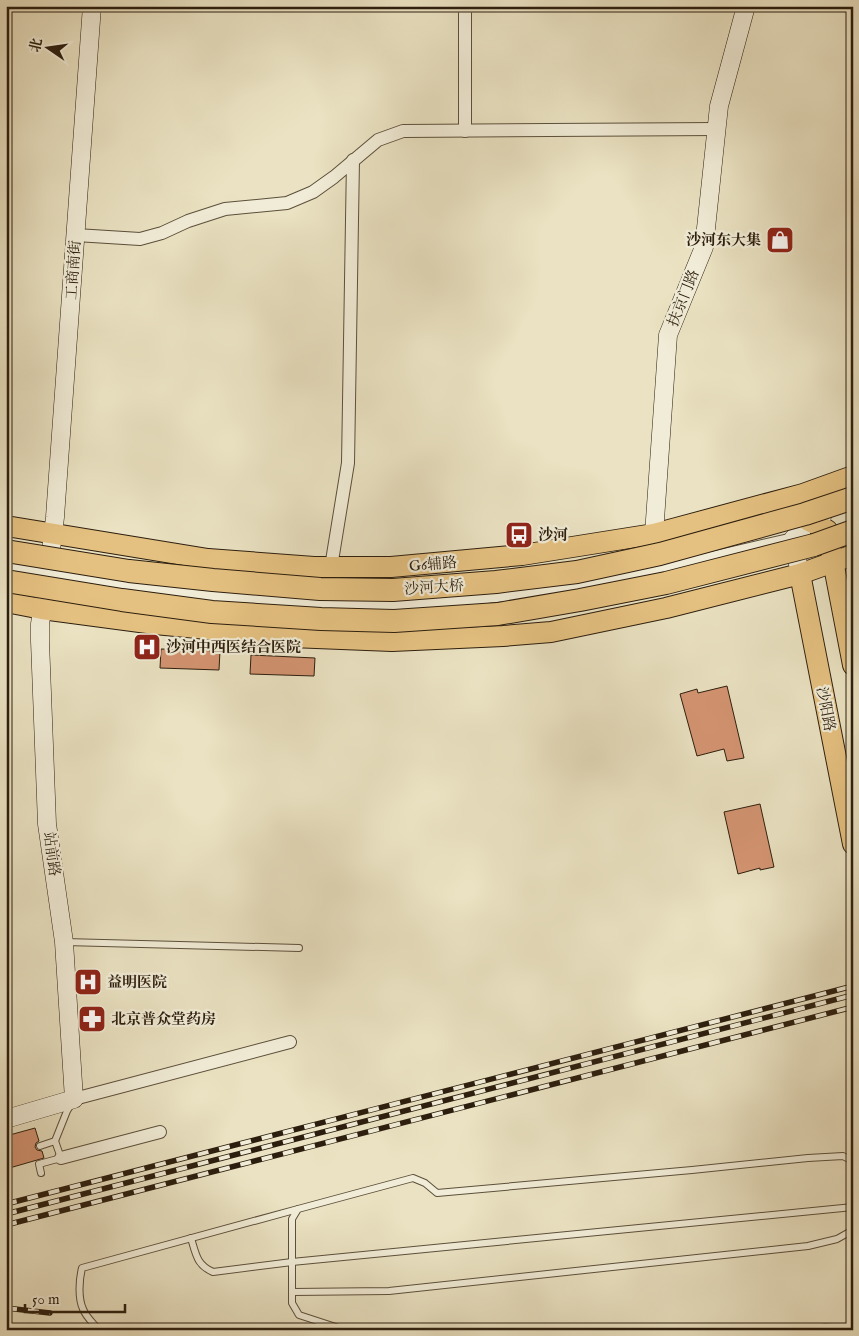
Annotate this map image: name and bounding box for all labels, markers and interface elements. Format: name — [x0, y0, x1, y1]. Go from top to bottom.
north arrow — [22, 22, 72, 72]
text: 北 — [26, 36, 47, 54]
shop icon: 沙河东大集 — [765, 225, 795, 255]
place label: 沙河东大集 — [686, 231, 761, 250]
street label: 工商南街 — [62, 239, 85, 301]
street label: 扶京门路 — [663, 267, 704, 330]
bus stop icon: 沙河 — [504, 520, 534, 550]
place label: 沙河 — [538, 526, 568, 545]
street label: G6辅路 — [408, 553, 458, 576]
street label: 沙河大桥 — [403, 576, 465, 599]
hospital icon: 沙河中西医结合医院 — [132, 632, 162, 662]
place label: 沙河中西医结合医院 — [166, 638, 301, 657]
street label: 沙阳路 — [812, 685, 839, 733]
street label: 站前路 — [39, 830, 64, 878]
hospital icon: 益明医院 — [73, 967, 103, 997]
place label: 益明医院 — [107, 973, 167, 992]
pharmacy icon: 北京普众堂药房 — [77, 1004, 107, 1034]
place label: 北京普众堂药房 — [111, 1010, 216, 1029]
scale bar — [25, 1281, 125, 1313]
text: 50 m — [32, 1290, 60, 1309]

